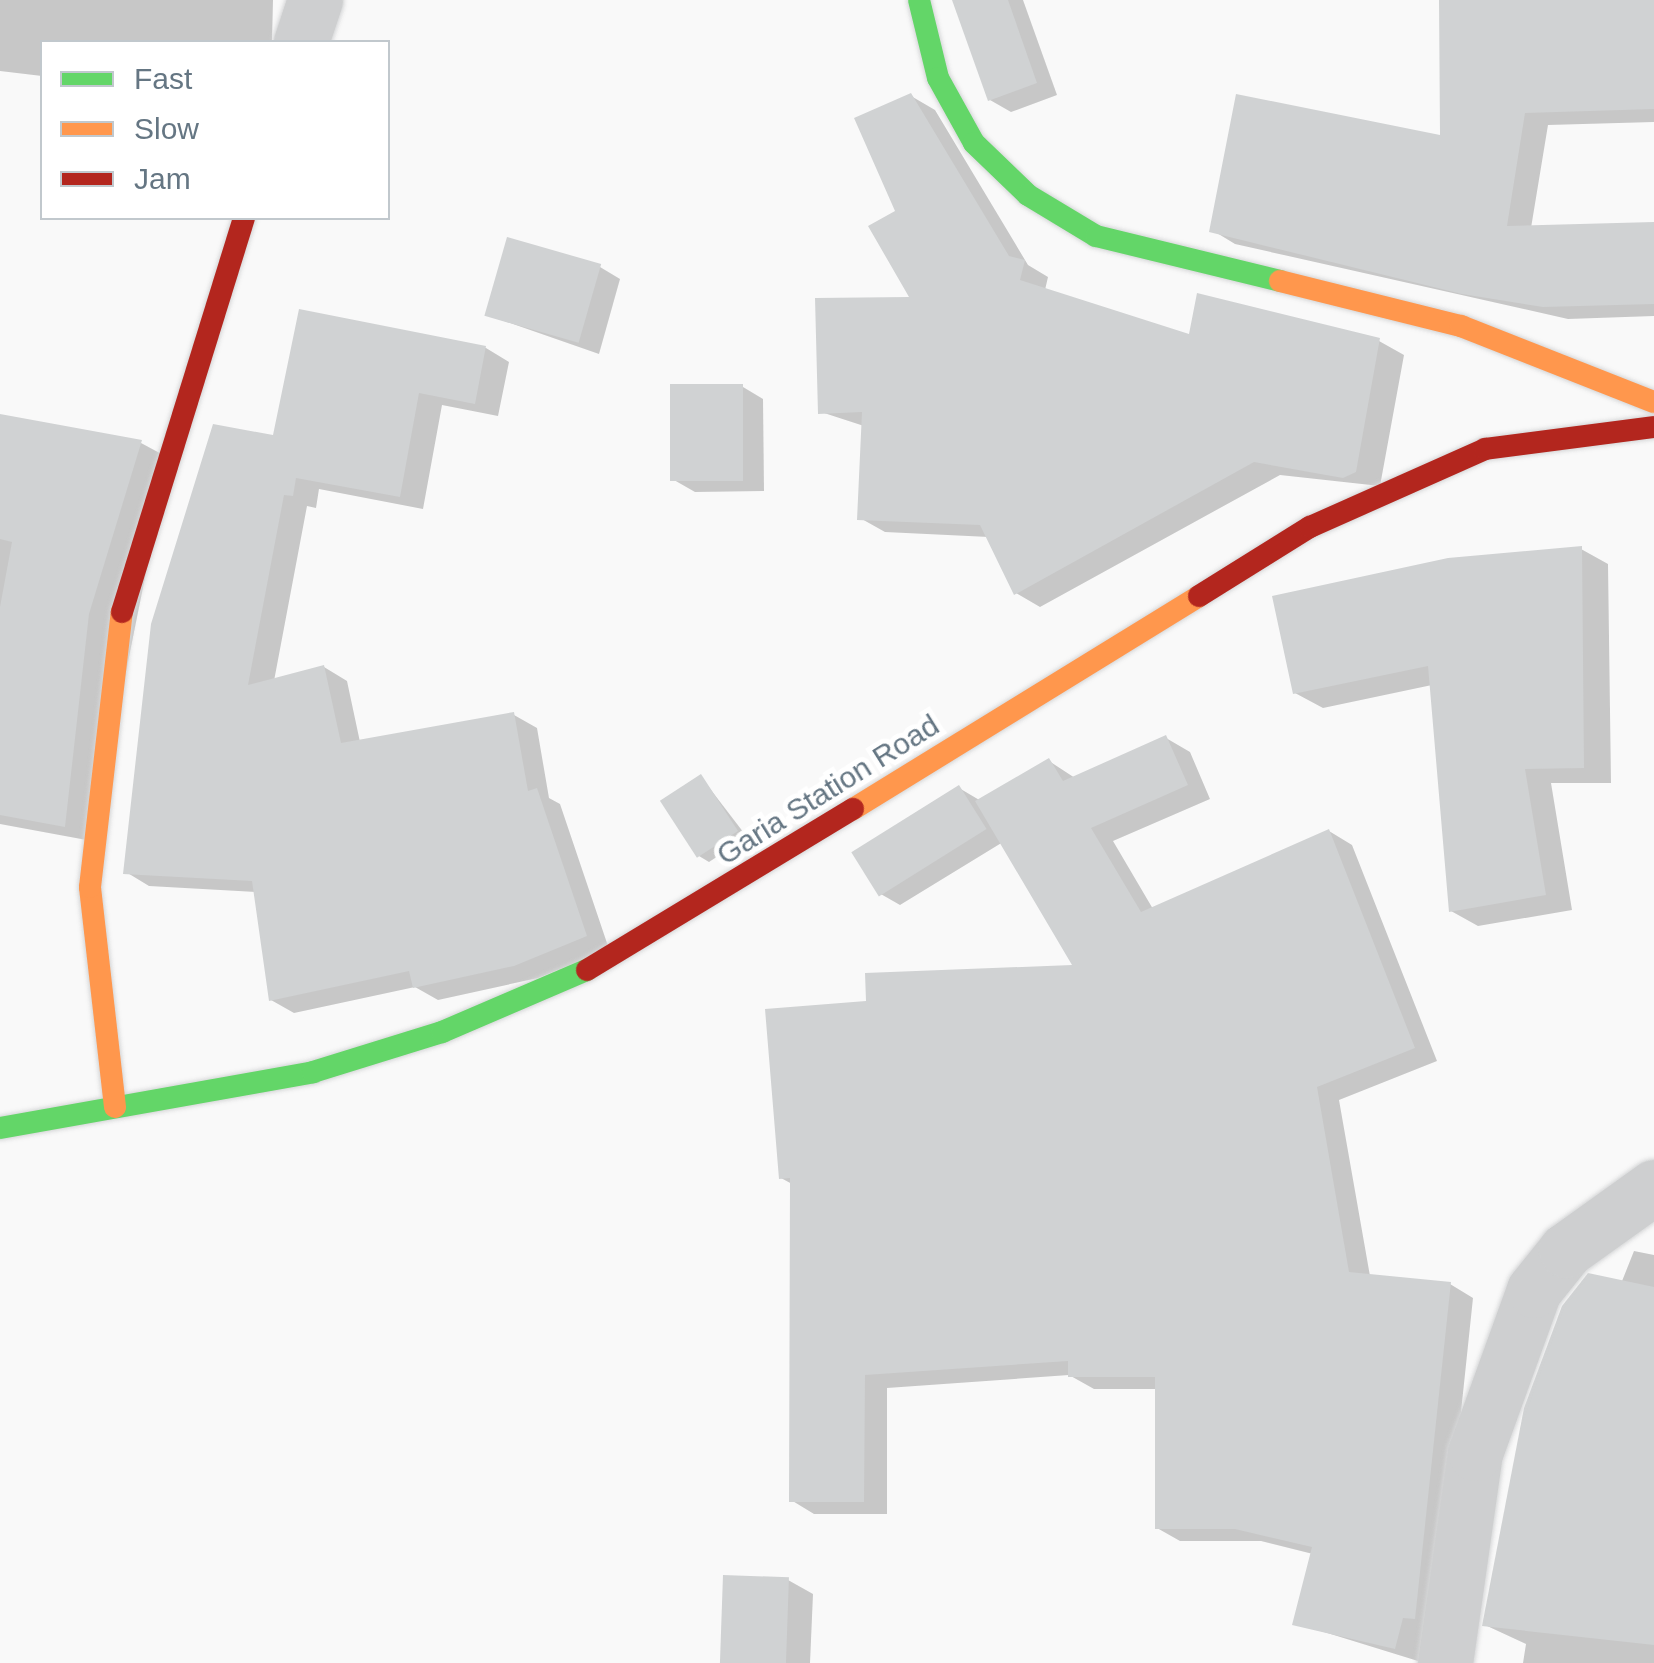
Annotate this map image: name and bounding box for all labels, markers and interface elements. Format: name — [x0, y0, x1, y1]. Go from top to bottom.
legend — [40, 40, 390, 220]
text: Fast — [134, 62, 192, 95]
text: Slow — [134, 112, 199, 145]
text: Jam — [134, 162, 191, 195]
street label: Garia Station Road — [710, 707, 946, 873]

